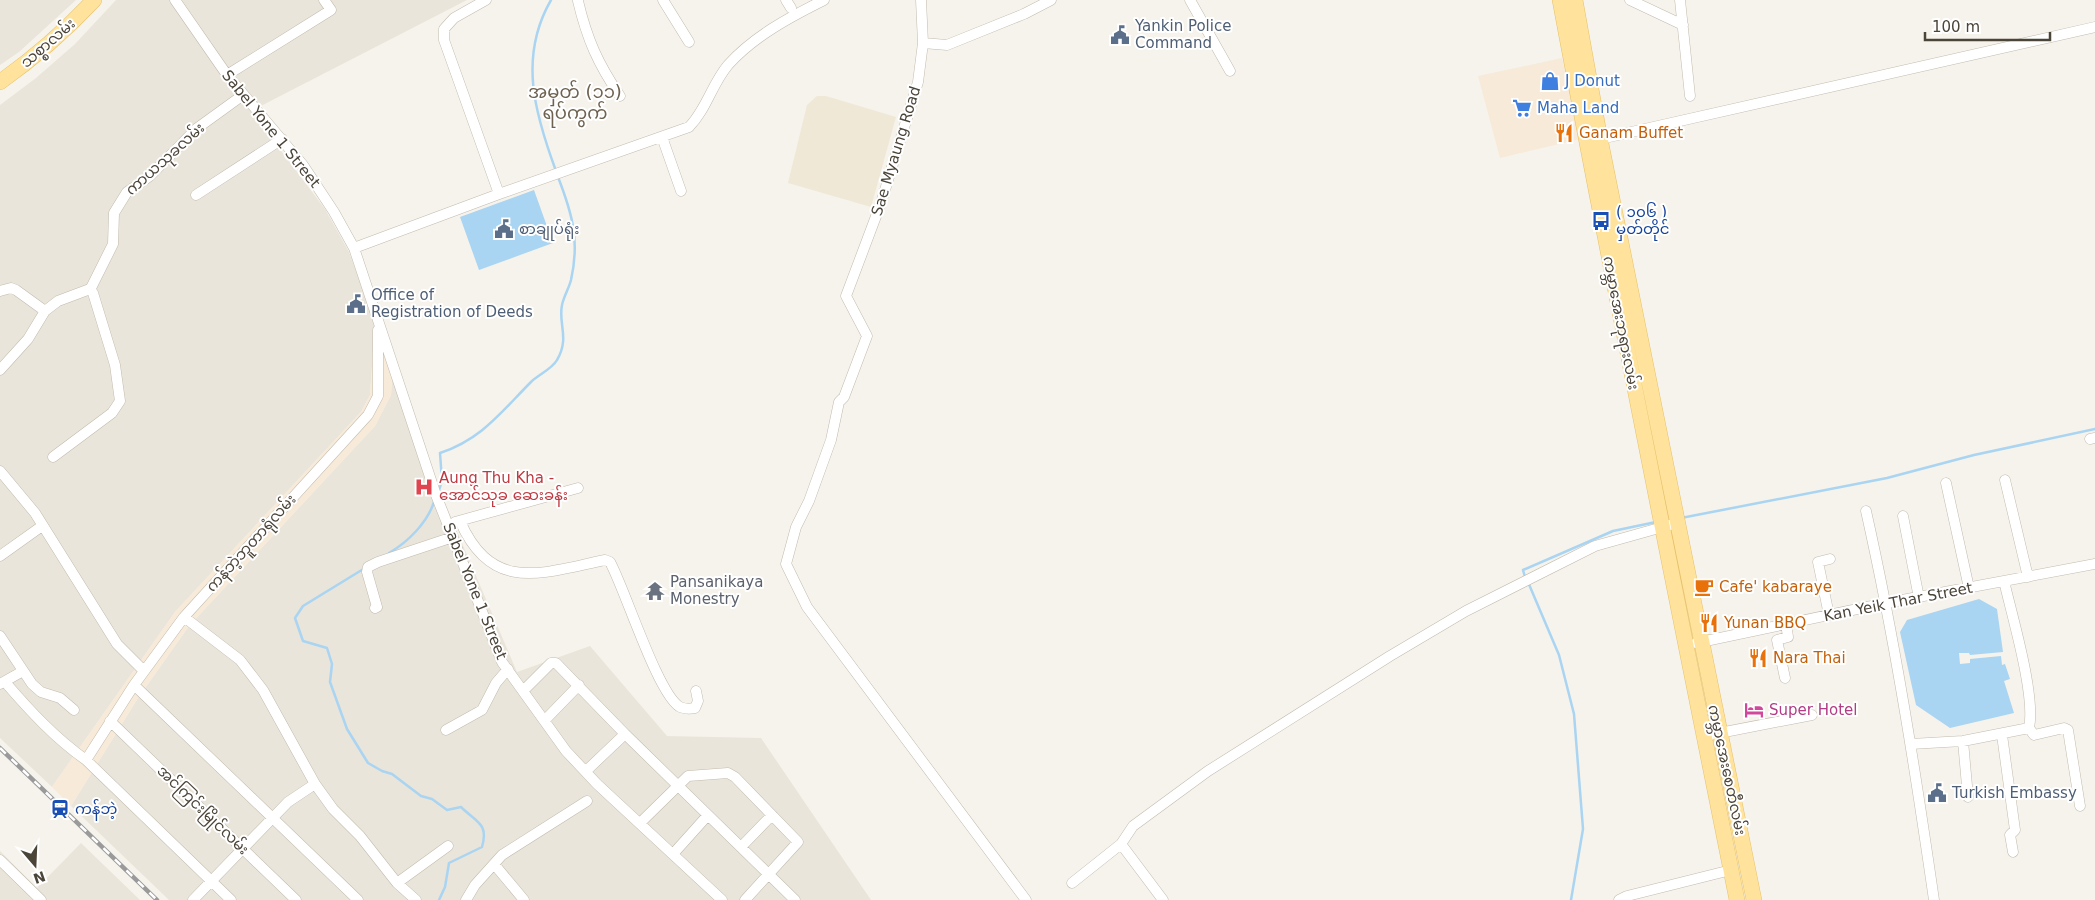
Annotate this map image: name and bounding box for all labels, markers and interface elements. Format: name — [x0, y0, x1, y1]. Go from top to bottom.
scale bar — [1925, 10, 2050, 42]
street label: သစ္စာလမ်း — [17, 14, 81, 74]
place label: Yankin Police Command — [1134, 17, 1231, 52]
text: 100 m — [1932, 18, 1980, 36]
public building icon: Yankin Police Command — [1109, 24, 1131, 46]
street label: Sabel Yone 1 Street — [218, 67, 324, 192]
shop icon: J Donut — [1539, 70, 1561, 92]
place label: J Donut — [1564, 72, 1620, 90]
district label: အမှတ် (၁၁) ရပ်ကွက် — [528, 79, 622, 128]
street label: Sae Myaung Road — [868, 84, 924, 218]
supermarket icon: Maha Land — [1511, 97, 1533, 119]
place label: Maha Land — [1537, 99, 1619, 117]
street label: ကာယသုခလမ်း — [121, 118, 210, 201]
restaurant icon: Ganam Buffet — [1553, 122, 1575, 144]
place label: Ganam Buffet — [1579, 124, 1683, 142]
place label: ( ၁၀၆ ) မှတ်တိုင် — [1616, 202, 1670, 241]
bus stop icon: ( ၁၀၆ ) မှတ်တိုင် — [1590, 210, 1612, 232]
public building icon: စာချုပ်ရုံး — [493, 218, 515, 240]
place label: စာချုပ်ရုံး — [519, 219, 579, 241]
street label: ကမ္ဘာအေးဘုရားလမ်း — [1596, 254, 1644, 392]
place label: Office of Registration of Deeds — [371, 286, 533, 321]
public building icon: Office of Registration of Deeds — [345, 293, 367, 315]
place label: Aung Thu Kha - အောင်သုခ ဆေးခန်း — [439, 469, 568, 507]
hospital icon: Aung Thu Kha - အောင်သုခ ဆေးခန်း — [413, 476, 435, 498]
street label: ကန်ဘဲ့ဘူတာရုံလမ်း — [202, 490, 302, 598]
street label: Sabel Yone 1 Street — [439, 520, 511, 662]
place label: Pansanikaya Monestry — [670, 573, 763, 608]
cafe icon: Cafe' kabaraye — [1693, 576, 1715, 598]
place label: Cafe' kabaraye — [1719, 578, 1832, 596]
street label: Kan Yeik Thar Street — [1822, 579, 1974, 625]
temple icon: Pansanikaya Monestry — [644, 580, 666, 602]
restaurant icon: Yunan BBQ — [1698, 612, 1720, 634]
place label: Yunan BBQ — [1723, 614, 1806, 632]
restaurant icon: Nara Thai — [1747, 647, 1769, 669]
place label: Nara Thai — [1773, 649, 1846, 667]
hotel icon: Super Hotel — [1743, 699, 1765, 721]
place label: Super Hotel — [1769, 701, 1857, 719]
street label: ကမ္ဘာအေးစေတီလမ်း — [1701, 703, 1751, 837]
street label: အင်ကြင်းမြိုင်လမ်း — [151, 761, 253, 860]
public building icon: Turkish Embassy — [1926, 782, 1948, 804]
place label: Turkish Embassy — [1951, 784, 2077, 802]
station icon: ကန်ဘဲ့ — [49, 798, 71, 820]
place label: ကန်ဘဲ့ — [75, 799, 117, 821]
north arrow — [10, 840, 60, 890]
text: N — [31, 868, 47, 887]

